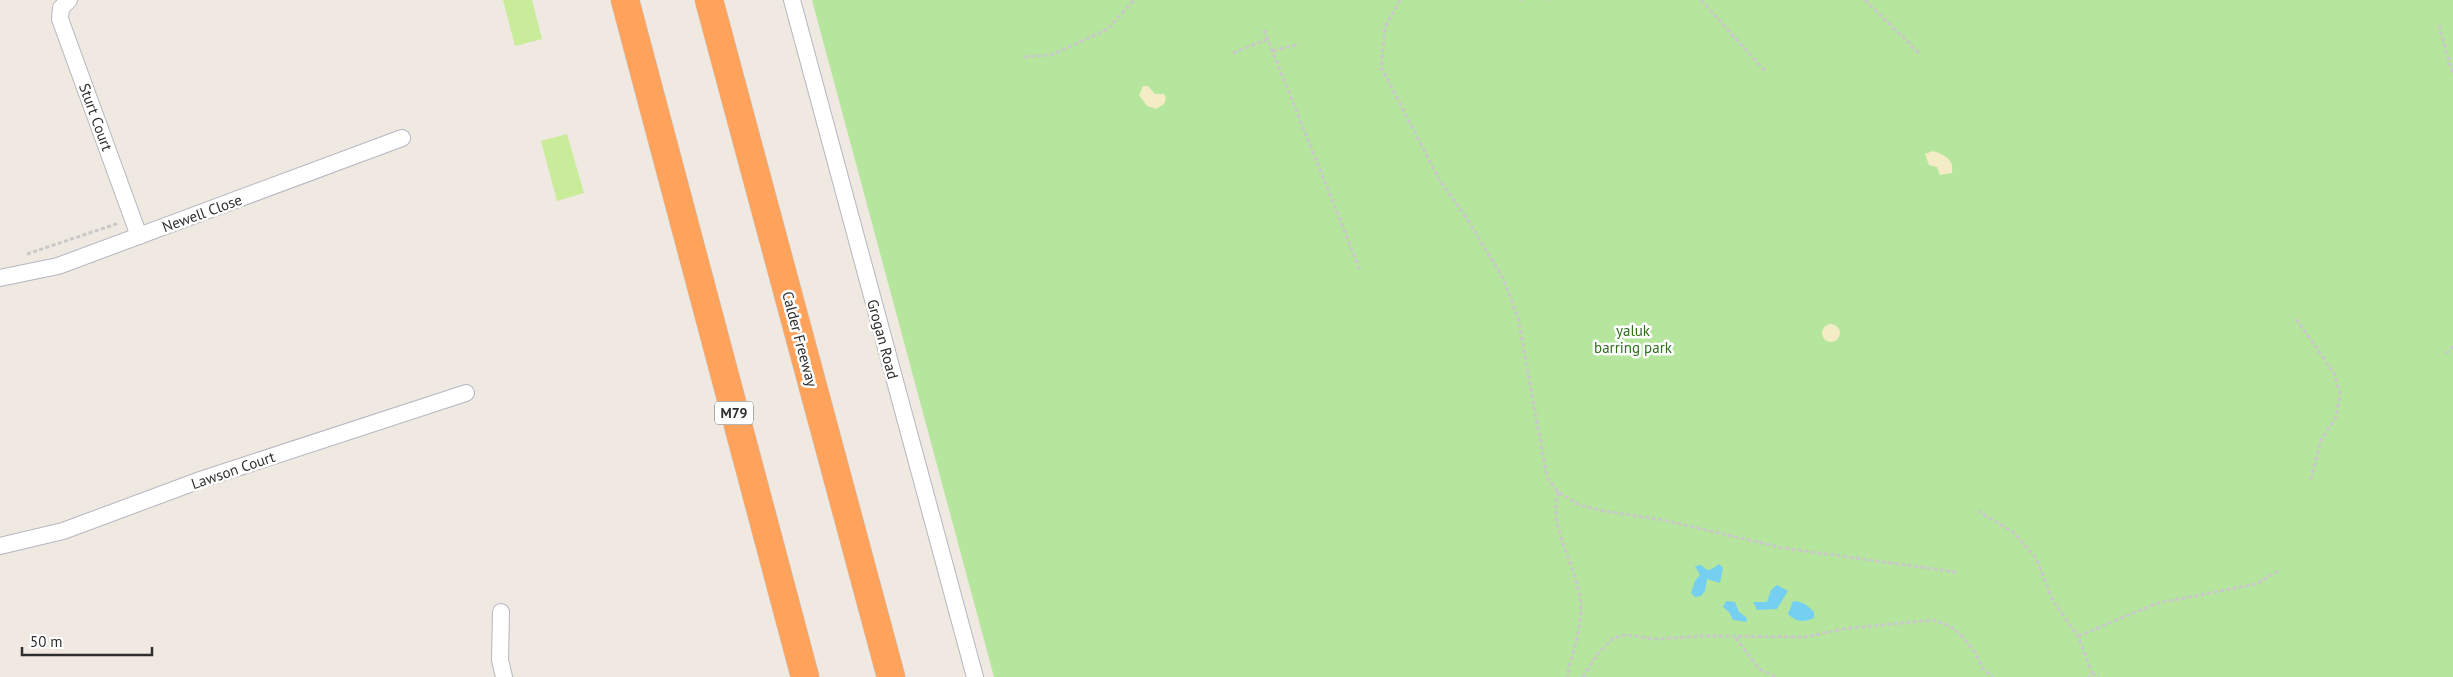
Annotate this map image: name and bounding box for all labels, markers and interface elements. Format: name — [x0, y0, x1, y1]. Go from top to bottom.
street label: Sturt Court — [75, 81, 117, 153]
street label: Newell Close — [159, 190, 245, 236]
street label: Calder Freeway — [778, 289, 822, 389]
street label: Grogan Road — [863, 297, 903, 381]
park label: yaluk barring park — [1594, 321, 1673, 357]
road number: M79 — [715, 402, 753, 424]
street label: Lawson Court — [189, 447, 277, 493]
scale bar — [22, 624, 152, 656]
text: 50 m — [30, 632, 63, 651]

